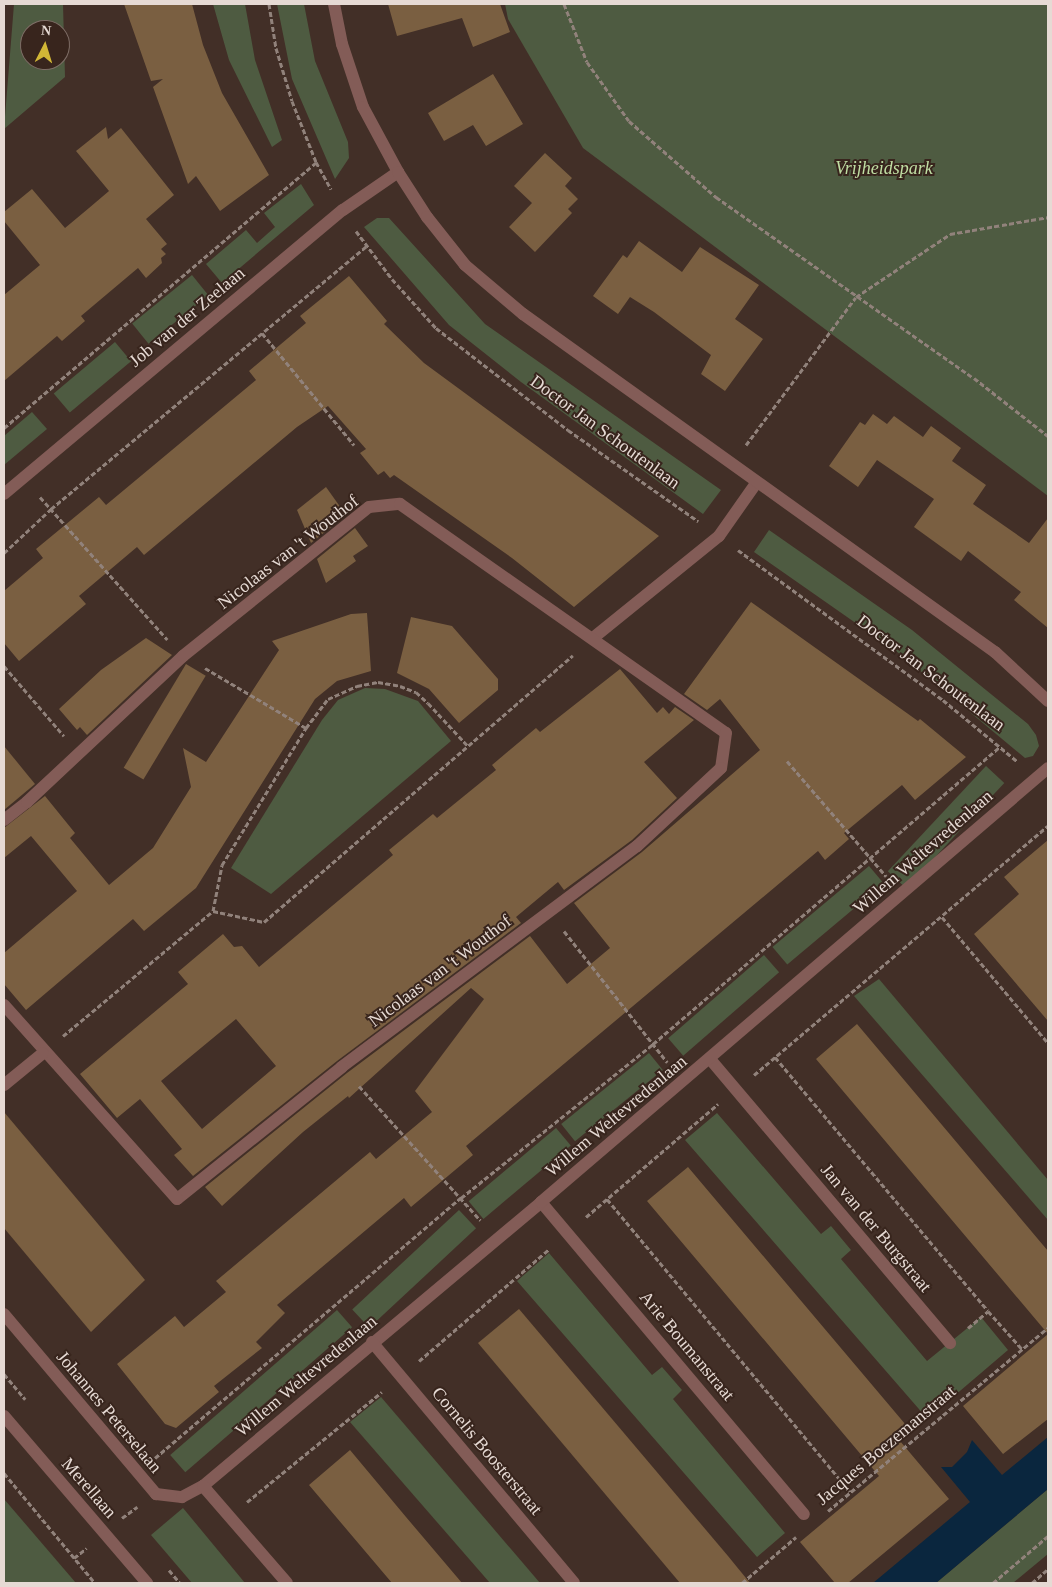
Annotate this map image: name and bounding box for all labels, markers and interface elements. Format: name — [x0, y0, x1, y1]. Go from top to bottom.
north arrow — [20, 20, 70, 70]
text: N — [41, 23, 52, 38]
park label: Vrijheidspark — [835, 157, 933, 179]
street label: Job van der Zeelaan — [125, 262, 249, 372]
street label: Doctor Jan Schoutenlaan — [526, 370, 684, 494]
street label: Nicolaas van 't Wouthof — [213, 490, 363, 614]
street label: Doctor Jan Schoutenlaan — [853, 610, 1009, 736]
street label: Willem Weltevredenlaan — [849, 785, 997, 919]
street label: Nicolaas van 't Wouthof — [364, 910, 516, 1032]
street label: Willem Weltevredenlaan — [541, 1050, 691, 1182]
street label: Jan van der Burgstraat — [816, 1159, 936, 1297]
street label: Arie Boumanstraat — [635, 1287, 739, 1405]
street label: Willem Weltevredenlaan — [231, 1310, 381, 1442]
street label: Johannes Peterselaan — [52, 1347, 166, 1477]
street label: Jacques Boezemanstraat — [812, 1380, 960, 1510]
street label: Cornelis Boosterstraat — [427, 1383, 547, 1519]
street label: Merellaan — [57, 1453, 121, 1523]

